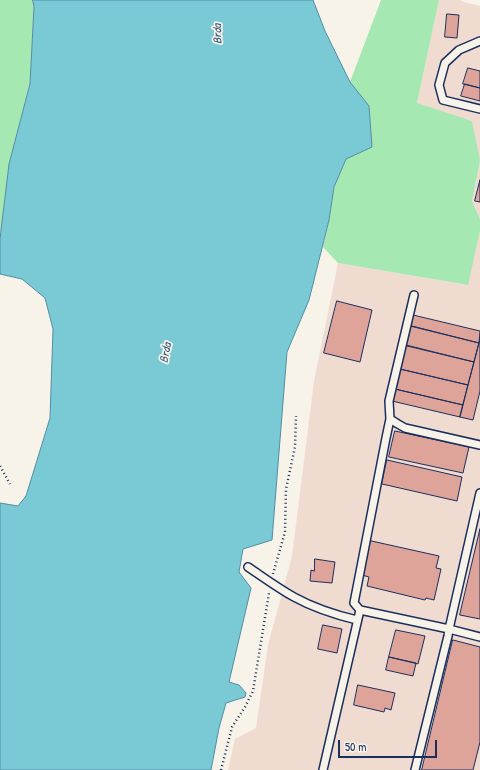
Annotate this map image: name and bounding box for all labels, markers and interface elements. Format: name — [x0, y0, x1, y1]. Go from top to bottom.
water label: Brda — [211, 24, 225, 44]
water label: Brda — [157, 342, 175, 364]
scale bar — [340, 732, 439, 758]
text: 50 m — [345, 738, 366, 755]

